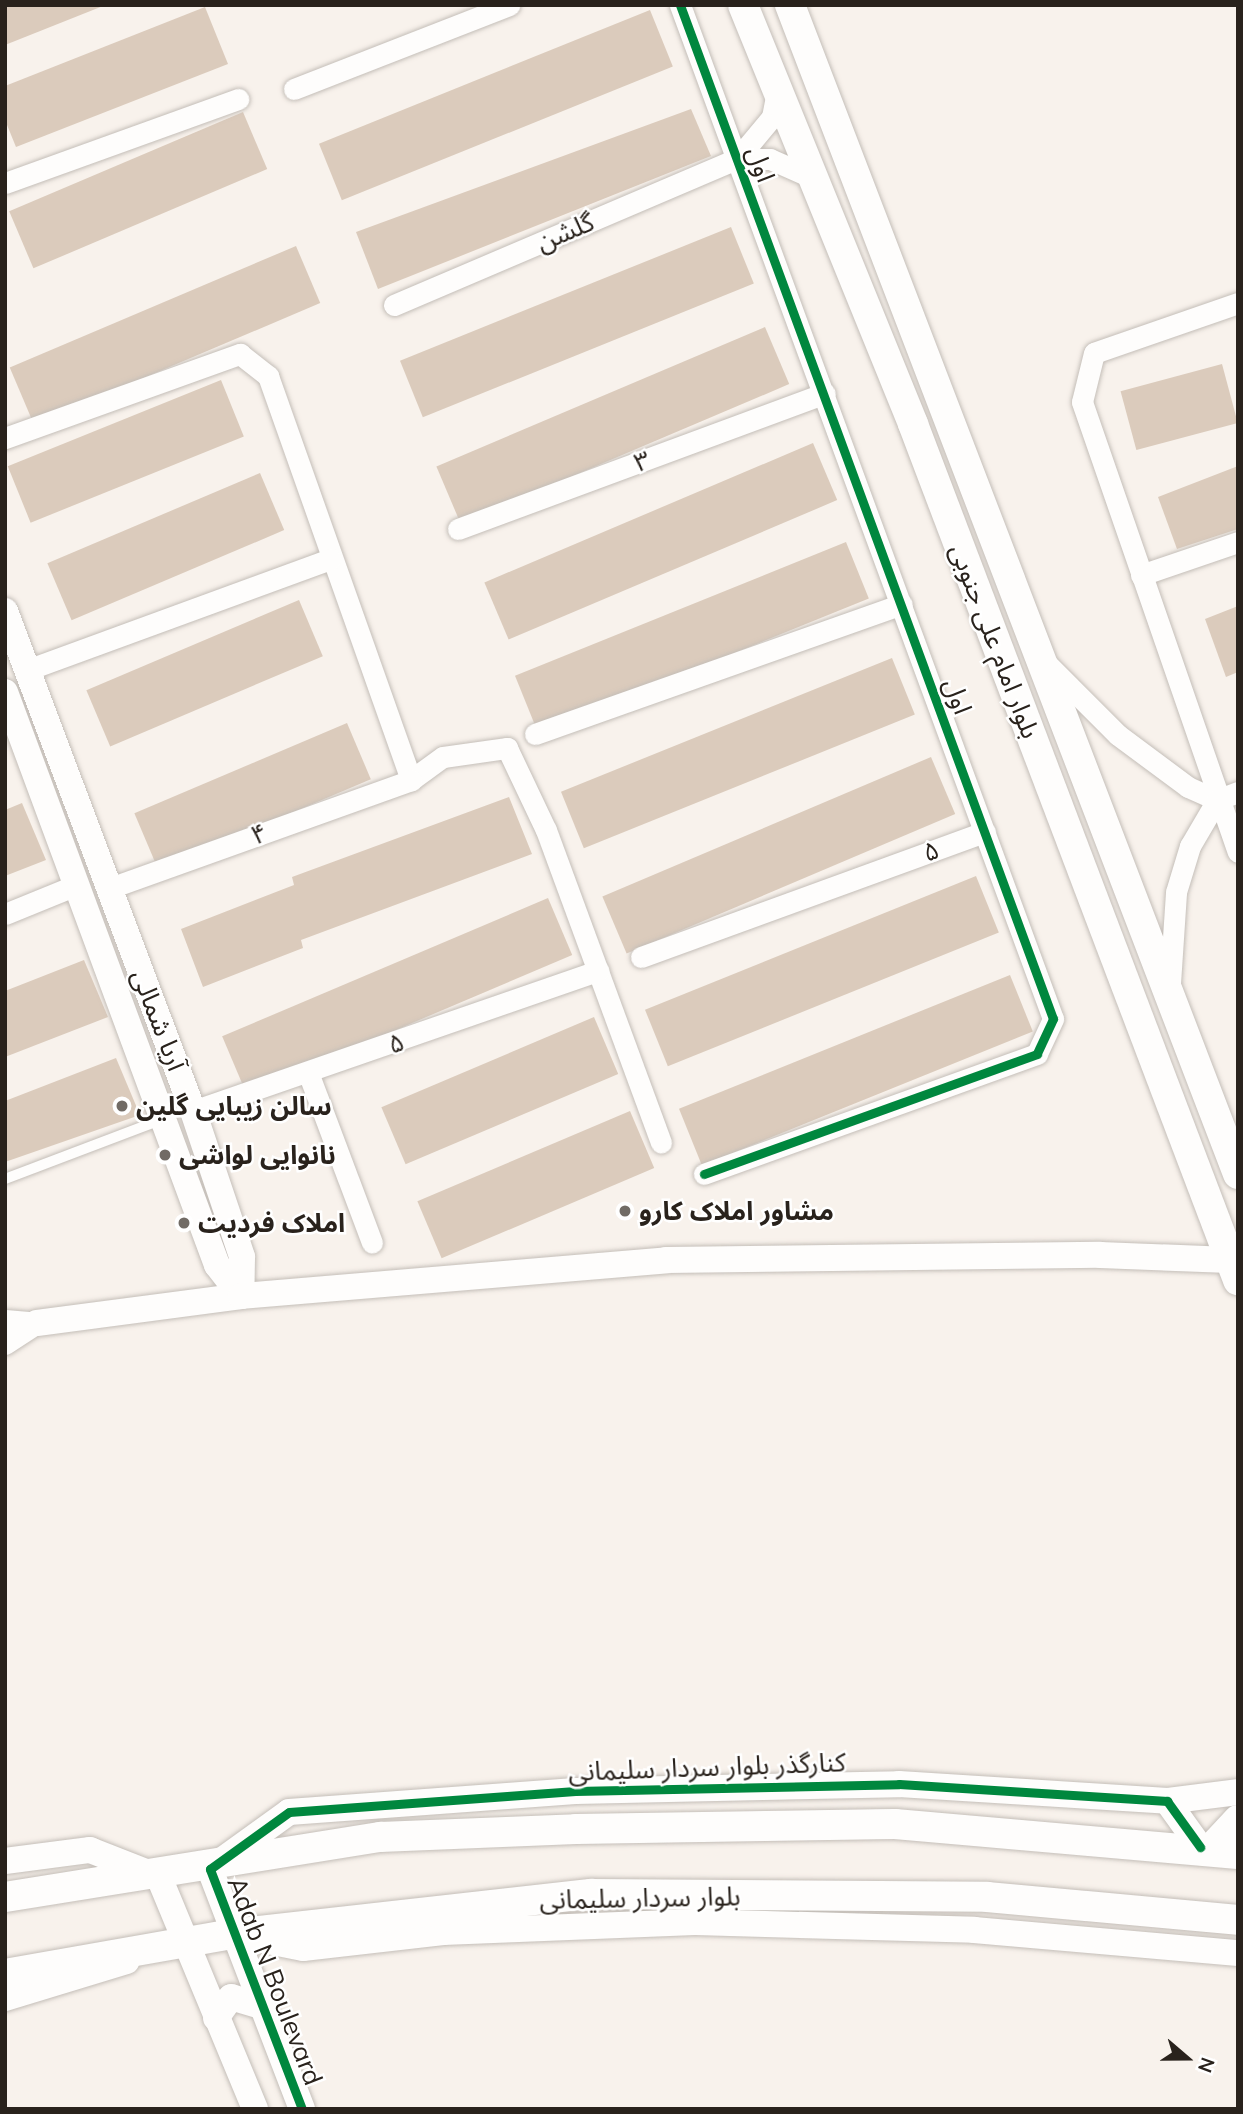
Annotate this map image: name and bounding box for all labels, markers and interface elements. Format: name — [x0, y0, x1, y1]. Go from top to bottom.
street label: اول — [740, 142, 782, 186]
street label: گلشن — [531, 206, 599, 258]
street label: ۳ — [630, 444, 654, 478]
street label: بلوار امام علی جنوبی — [944, 539, 1046, 743]
street label: اول — [937, 674, 979, 718]
street label: ۴ — [247, 817, 271, 851]
street label: ۵ — [919, 834, 943, 868]
street label: آریا شمالی — [125, 965, 193, 1075]
street label: ۵ — [384, 1026, 408, 1060]
place label: سالن زیبایی گلین — [136, 1090, 332, 1122]
marker: سالن زیبایی گلین — [114, 1098, 130, 1114]
place label: نانوایی لواشی — [179, 1139, 336, 1171]
marker: نانوایی لواشی — [157, 1147, 173, 1163]
place label: مشاور املاک کارو — [639, 1195, 834, 1227]
marker: مشاور املاک کارو — [617, 1203, 633, 1219]
place label: املاک فردیت — [198, 1207, 345, 1239]
marker: املاک فردیت — [176, 1215, 192, 1231]
street label: کنارگذر بلوار سردار سلیمانی — [568, 1747, 846, 1787]
street label: Adab N Boulevard — [221, 1872, 329, 2090]
street label: بلوار سردار سلیمانی — [539, 1881, 741, 1915]
north arrow — [1152, 2023, 1222, 2093]
text: N — [1193, 2054, 1220, 2076]

